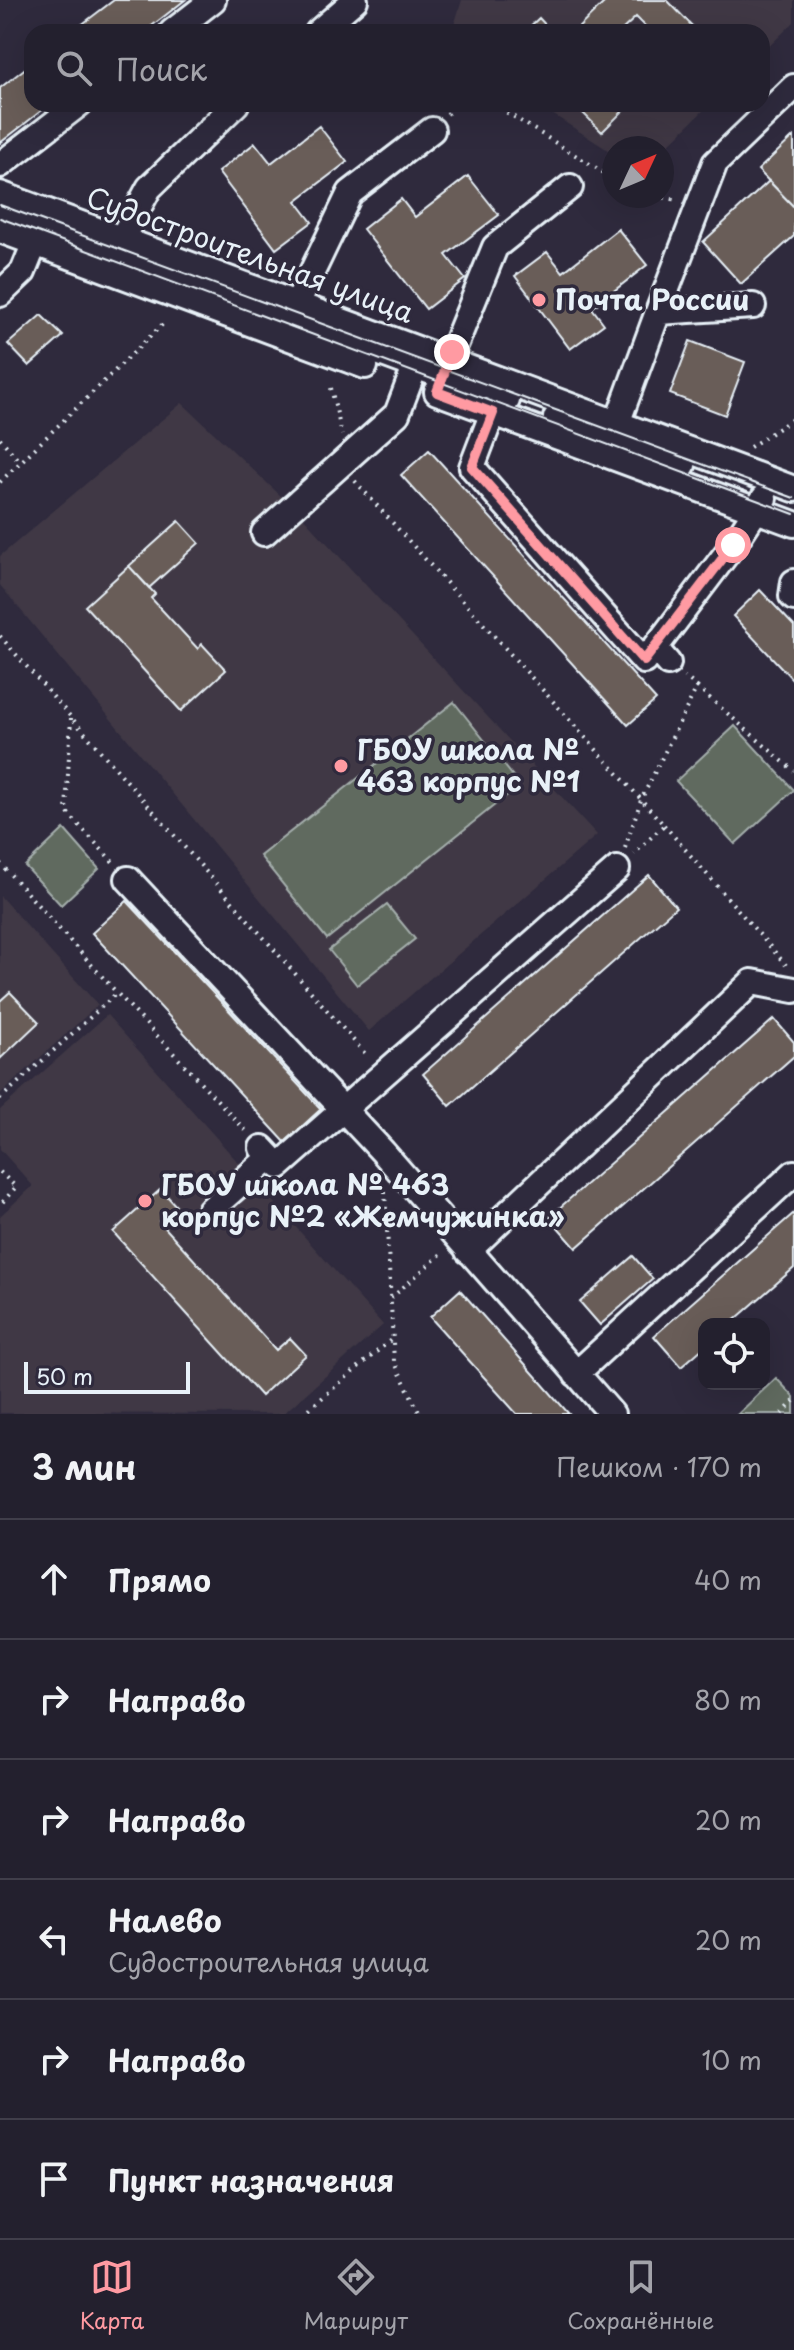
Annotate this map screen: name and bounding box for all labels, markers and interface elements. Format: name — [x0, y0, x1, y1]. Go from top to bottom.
search box — [24, 24, 770, 112]
icon: search — [52, 46, 96, 90]
text: Поиск — [116, 46, 207, 91]
north arrow — [602, 136, 674, 208]
street label: Судостроительная улица — [81, 174, 421, 333]
place label: Почта России — [555, 277, 749, 320]
marker: Почта России — [530, 291, 548, 309]
route end — [434, 334, 470, 370]
route start — [715, 527, 751, 563]
place label: ГБОУ школа № 463 корпус №1 — [357, 727, 580, 802]
marker: ГБОУ школа № 463 корпус №1 — [332, 757, 350, 775]
place label: ГБОУ школа № 463 корпус №2 «Жемчужинка» — [161, 1162, 565, 1237]
marker: ГБОУ школа № 463 корпус №2 «Жемчужинка» — [136, 1192, 154, 1210]
map controls — [698, 1318, 770, 1390]
button: locate — [698, 1318, 770, 1390]
scale bar — [24, 1358, 190, 1394]
text: 50 m — [36, 1359, 93, 1392]
text: 3 мин — [32, 1440, 136, 1492]
text: Пешком · 170 m — [556, 1447, 762, 1486]
icon: ahead — [32, 1557, 76, 1601]
text: Прямо — [108, 1557, 211, 1602]
text: 40 m — [694, 1560, 762, 1599]
icon: right — [32, 1677, 76, 1721]
text: Направо — [108, 1677, 246, 1722]
text: 80 m — [694, 1680, 762, 1719]
icon: right — [32, 1797, 76, 1841]
text: Направо — [108, 1797, 246, 1842]
text: 20 m — [695, 1800, 762, 1839]
text: Налево — [108, 1897, 222, 1942]
icon: left — [32, 1917, 76, 1961]
text: 20 m — [695, 1920, 762, 1959]
text: Судостроительная улица — [108, 1942, 429, 1981]
icon: right — [32, 2037, 76, 2081]
text: Направо — [108, 2037, 246, 2082]
text: 10 m — [701, 2040, 762, 2079]
icon: arrive — [32, 2157, 76, 2201]
text: Пункт назначения — [108, 2157, 394, 2202]
tab: Карта — [80, 2255, 144, 2336]
tab: Маршрут — [304, 2255, 408, 2336]
tab: Сохранённые — [567, 2255, 714, 2336]

